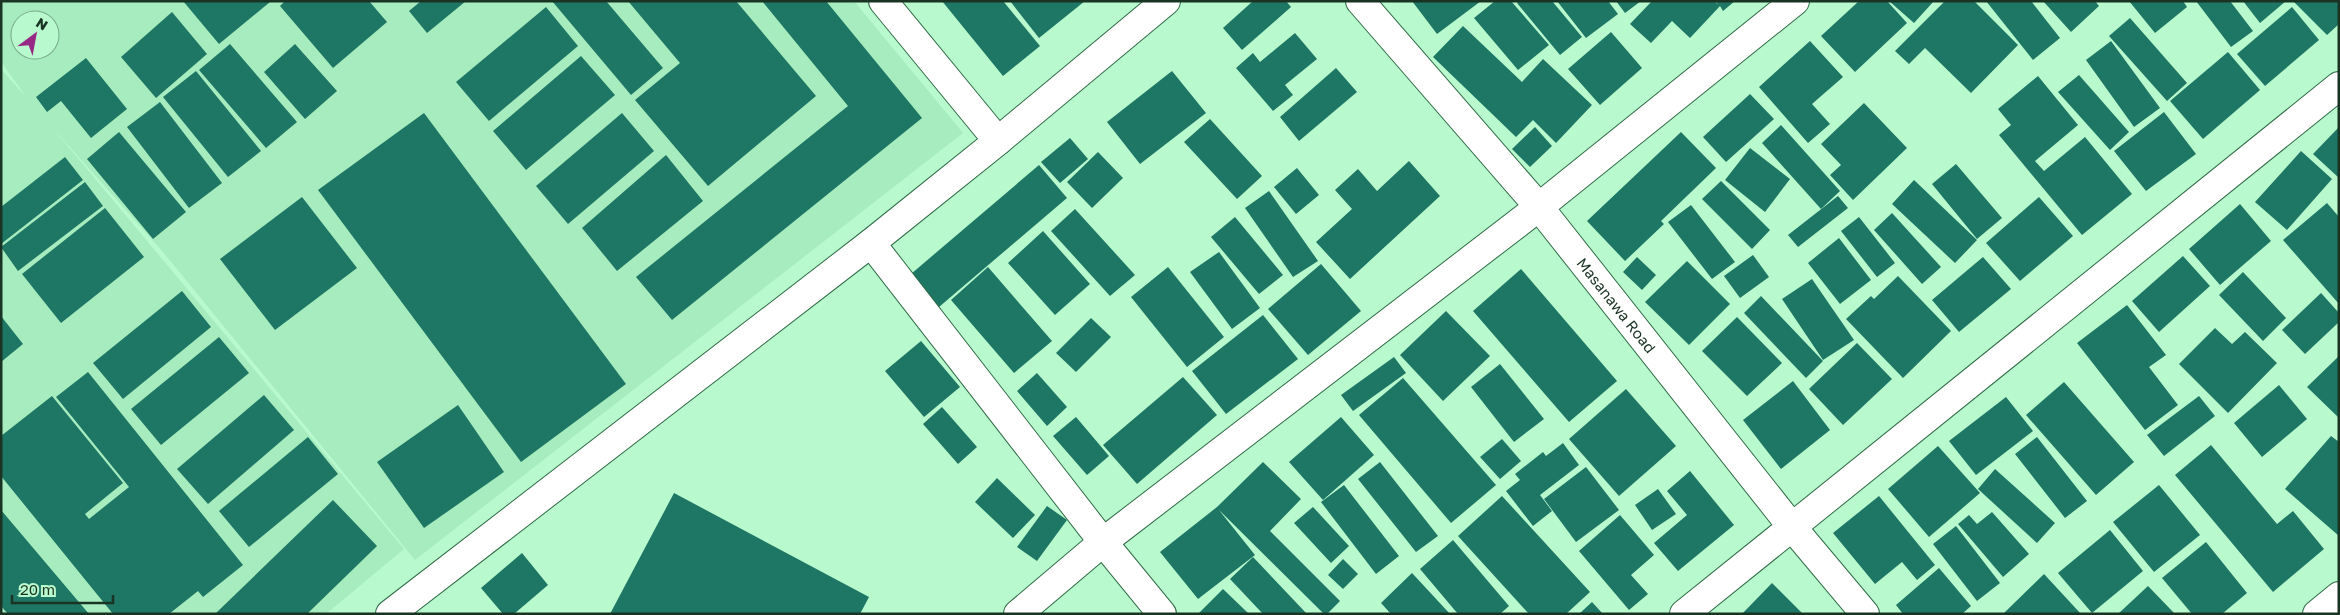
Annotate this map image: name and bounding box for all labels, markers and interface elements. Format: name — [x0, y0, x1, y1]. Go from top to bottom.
north arrow — [10, 10, 60, 60]
text: N — [33, 14, 51, 34]
street label: Masanawa Road — [1573, 254, 1660, 356]
scale bar — [12, 572, 114, 604]
text: 20 m — [20, 580, 55, 598]

